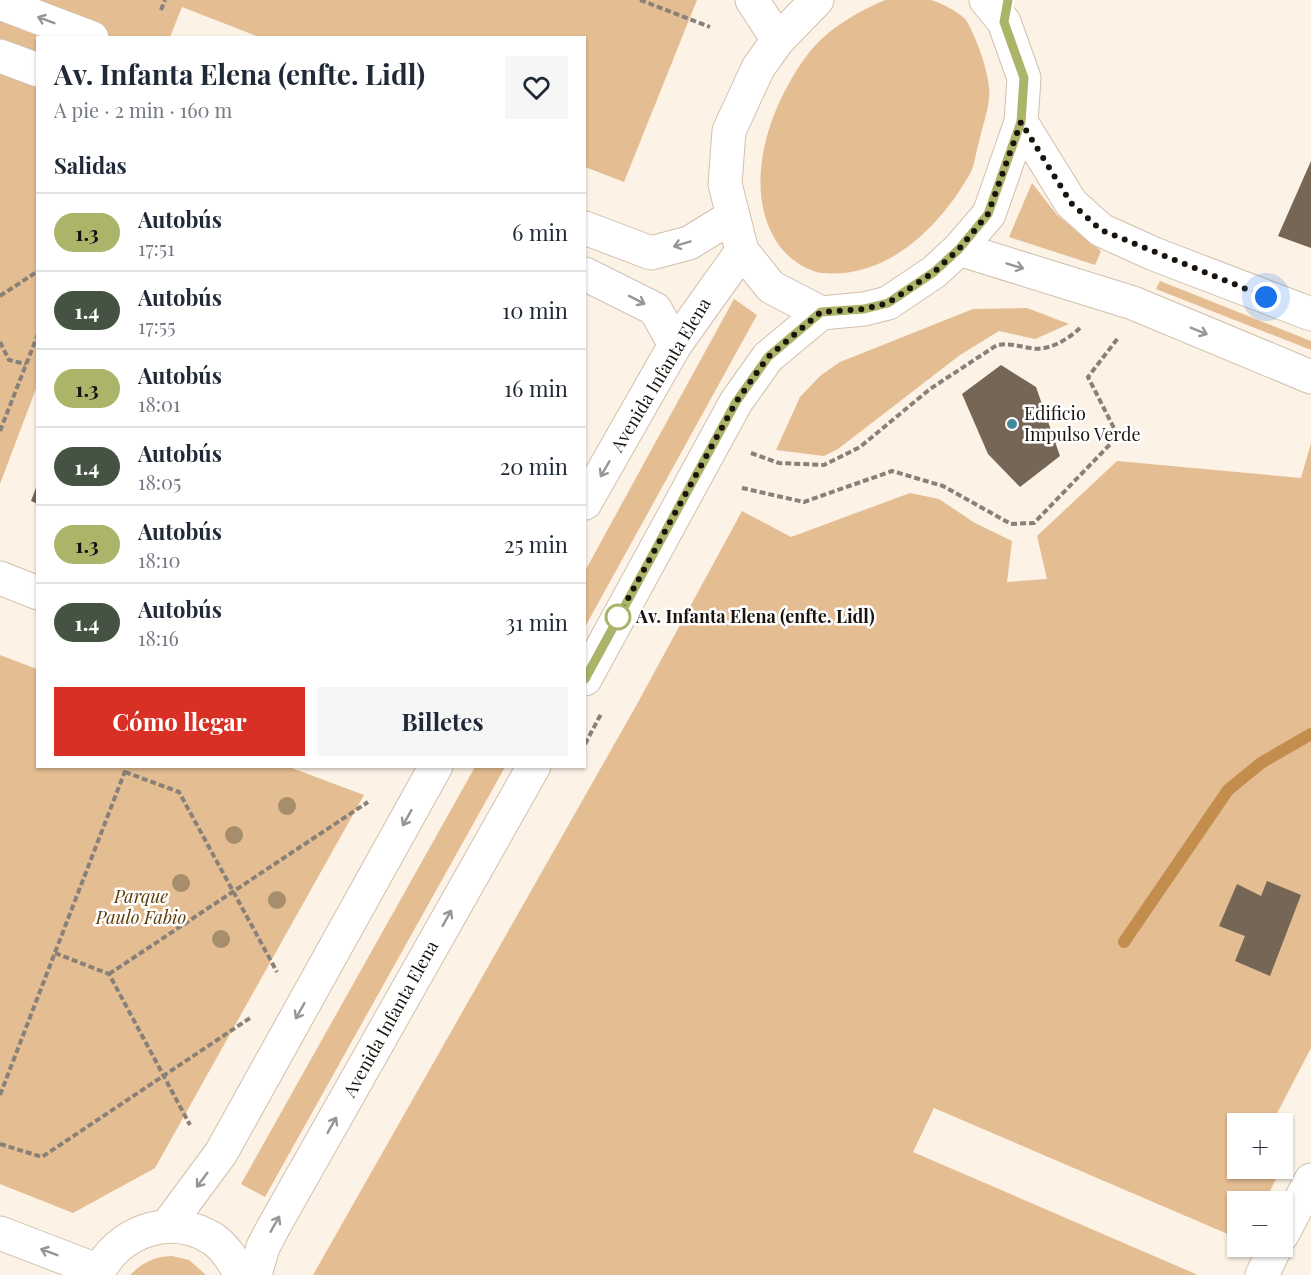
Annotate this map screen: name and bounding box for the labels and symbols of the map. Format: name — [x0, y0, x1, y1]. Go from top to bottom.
one-way arrow — [37, 14, 56, 25]
one-way arrow — [673, 239, 692, 250]
one-way arrow — [1006, 261, 1025, 272]
your location — [1251, 282, 1281, 312]
street label: Avenida Infanta Elena — [604, 293, 716, 457]
one-way arrow — [628, 294, 645, 306]
one-way arrow — [1190, 326, 1208, 337]
place label: Edificio Impulso Verde — [1024, 401, 1141, 446]
marker: Edificio Impulso Verde — [1005, 417, 1019, 431]
one-way arrow — [598, 460, 610, 477]
marker: Av. Infanta Elena (enfte. Lidl) — [605, 604, 631, 630]
place label: Av. Infanta Elena (enfte. Lidl) — [635, 604, 875, 628]
one-way arrow — [401, 808, 412, 826]
park label: Parque Paulo Fabio — [95, 884, 186, 929]
one-way arrow — [442, 910, 453, 928]
street label: Avenida Infanta Elena — [337, 936, 443, 1102]
one-way arrow — [293, 1002, 305, 1019]
one-way arrow — [327, 1117, 338, 1135]
one-way arrow — [196, 1171, 208, 1187]
one-way arrow — [269, 1216, 281, 1233]
one-way arrow — [41, 1246, 59, 1257]

